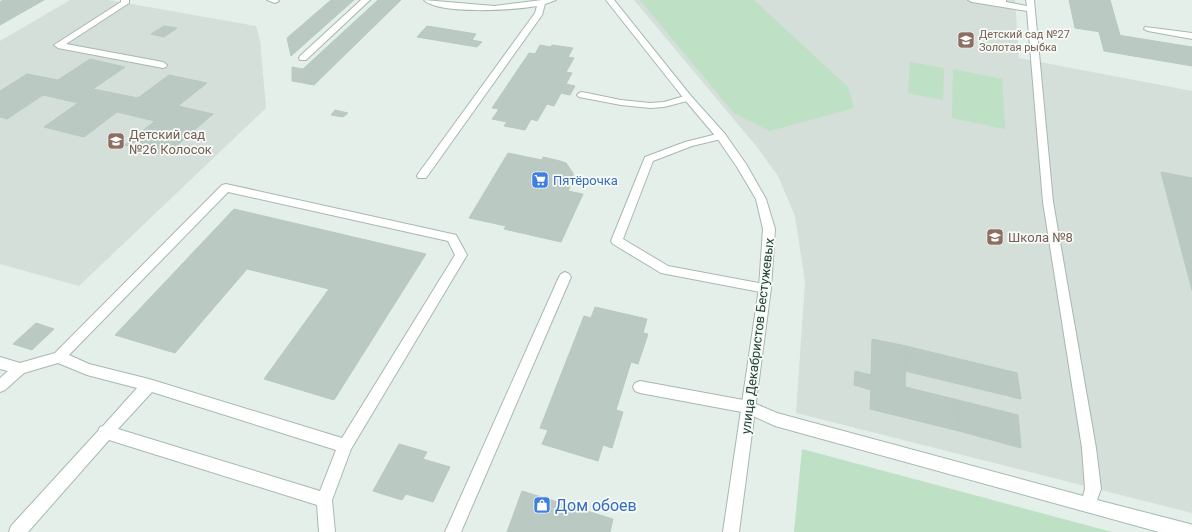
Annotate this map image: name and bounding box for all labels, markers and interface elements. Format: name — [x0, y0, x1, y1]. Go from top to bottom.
place label: Детский сад №27 Золотая рыбка — [979, 28, 1070, 54]
school or university icon: Детский сад №27 Золотая рыбка — [956, 30, 976, 50]
place label: Детский сад №26 Колосок — [129, 127, 212, 157]
school or university icon: Детский сад №26 Колосок — [106, 131, 126, 151]
supermarket icon: Пятёрочка — [530, 170, 550, 190]
place label: Пятёрочка — [553, 173, 618, 188]
school or university icon: Школа №8 — [985, 227, 1005, 247]
place label: Школа №8 — [1008, 230, 1073, 245]
street label: улица Декабристов Бестужевых — [738, 237, 777, 435]
shop icon: Дом обоев — [532, 495, 552, 515]
place label: Дом обоев — [555, 496, 637, 515]

